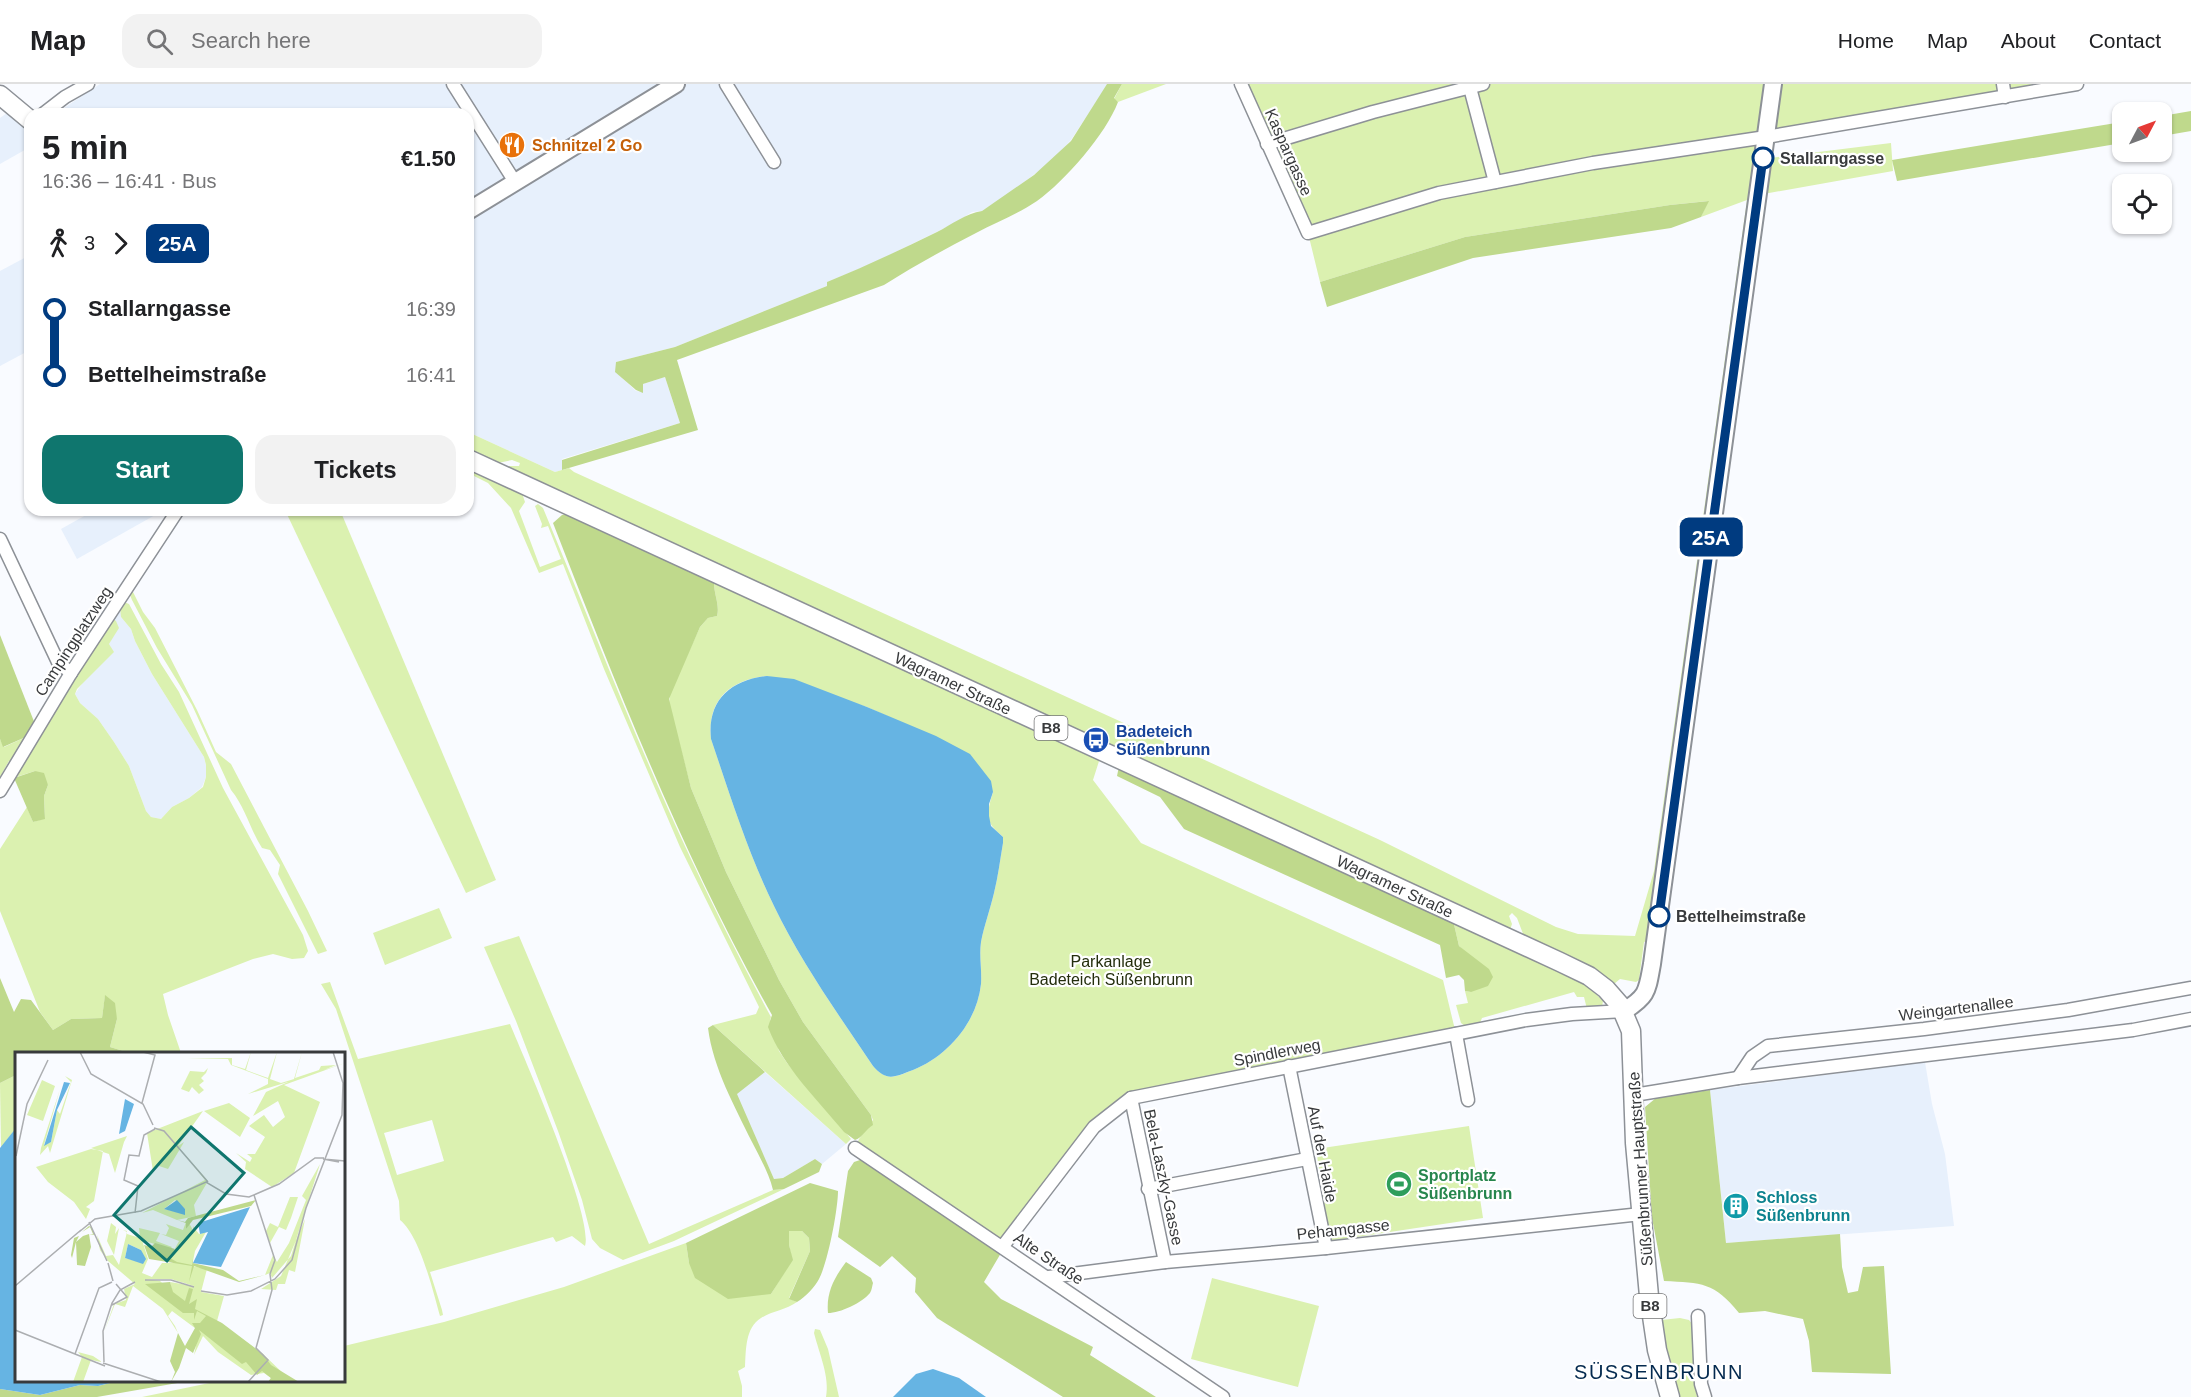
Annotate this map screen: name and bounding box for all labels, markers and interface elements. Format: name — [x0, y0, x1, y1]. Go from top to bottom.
search box — [122, 14, 542, 68]
text: Map — [30, 25, 86, 56]
icon: search — [143, 25, 176, 58]
text: Search here — [191, 28, 311, 53]
text: Home — [1838, 29, 1894, 52]
text: Map — [1927, 29, 1968, 52]
text: About — [2001, 29, 2056, 52]
text: Contact — [2089, 29, 2161, 52]
north arrow — [2112, 102, 2172, 162]
map controls — [2112, 102, 2172, 234]
street label: Kaspargasse — [1262, 106, 1315, 198]
text: 5 min — [42, 129, 128, 166]
restaurant icon: Schnitzel 2 Go — [497, 130, 527, 160]
place label: Schnitzel 2 Go — [532, 137, 642, 154]
text: €1.50 — [401, 146, 456, 171]
marker: Stallarngasse — [1752, 147, 1774, 169]
place label: Stallarngasse — [1780, 150, 1884, 167]
text: 16:36 – 16:41 · Bus — [42, 170, 217, 192]
button: locate — [2112, 174, 2172, 234]
icon: walk — [42, 227, 75, 260]
icon: forward — [104, 227, 137, 260]
text: 3 — [84, 232, 95, 254]
text: 25A — [158, 232, 197, 255]
text: Stallarngasse — [88, 296, 231, 321]
text: 16:39 — [406, 298, 456, 320]
text: Bettelheimstraße — [88, 362, 267, 387]
text: 16:41 — [406, 364, 456, 386]
button: Start — [42, 435, 243, 504]
button: Tickets — [255, 435, 456, 504]
line badge: 25A — [1676, 518, 1746, 556]
text: 25A — [1692, 526, 1730, 549]
street label: Campingplatzweg — [32, 583, 115, 699]
street label: Wagramer Straße — [892, 649, 1014, 718]
road number: B8 — [1034, 716, 1068, 740]
place label: Badeteich Süßenbrunn — [1116, 723, 1210, 758]
bus stop icon: Badeteich Süßenbrunn — [1081, 725, 1111, 755]
street label: Wagramer Straße — [1334, 852, 1456, 921]
marker: Bettelheimstraße — [1648, 905, 1670, 927]
place label: Bettelheimstraße — [1676, 908, 1806, 925]
park label: Parkanlage Badeteich Süßenbrunn — [1029, 953, 1193, 988]
street label: Weingartenallee — [1898, 993, 2014, 1024]
street label: Spindlerweg — [1232, 1036, 1322, 1069]
inset map — [15, 1052, 345, 1382]
street label: Süßenbrunner Hauptstraße — [1625, 1071, 1656, 1267]
street label: Auf der Haide — [1305, 1104, 1340, 1204]
street label: Bela-Laszky-Gasse — [1141, 1107, 1186, 1247]
place label: Sportplatz Süßenbrunn — [1418, 1167, 1512, 1202]
sports icon: Sportplatz Süßenbrunn — [1384, 1169, 1414, 1199]
place label: Schloss Süßenbrunn — [1756, 1189, 1850, 1224]
building icon: Schloss Süßenbrunn — [1721, 1191, 1751, 1221]
street label: Pehamgasse — [1296, 1216, 1390, 1243]
street label: Alte Straße — [1011, 1229, 1087, 1288]
road number: B8 — [1634, 1294, 1666, 1318]
district label: SÜSSENBRUNN — [1574, 1361, 1744, 1383]

